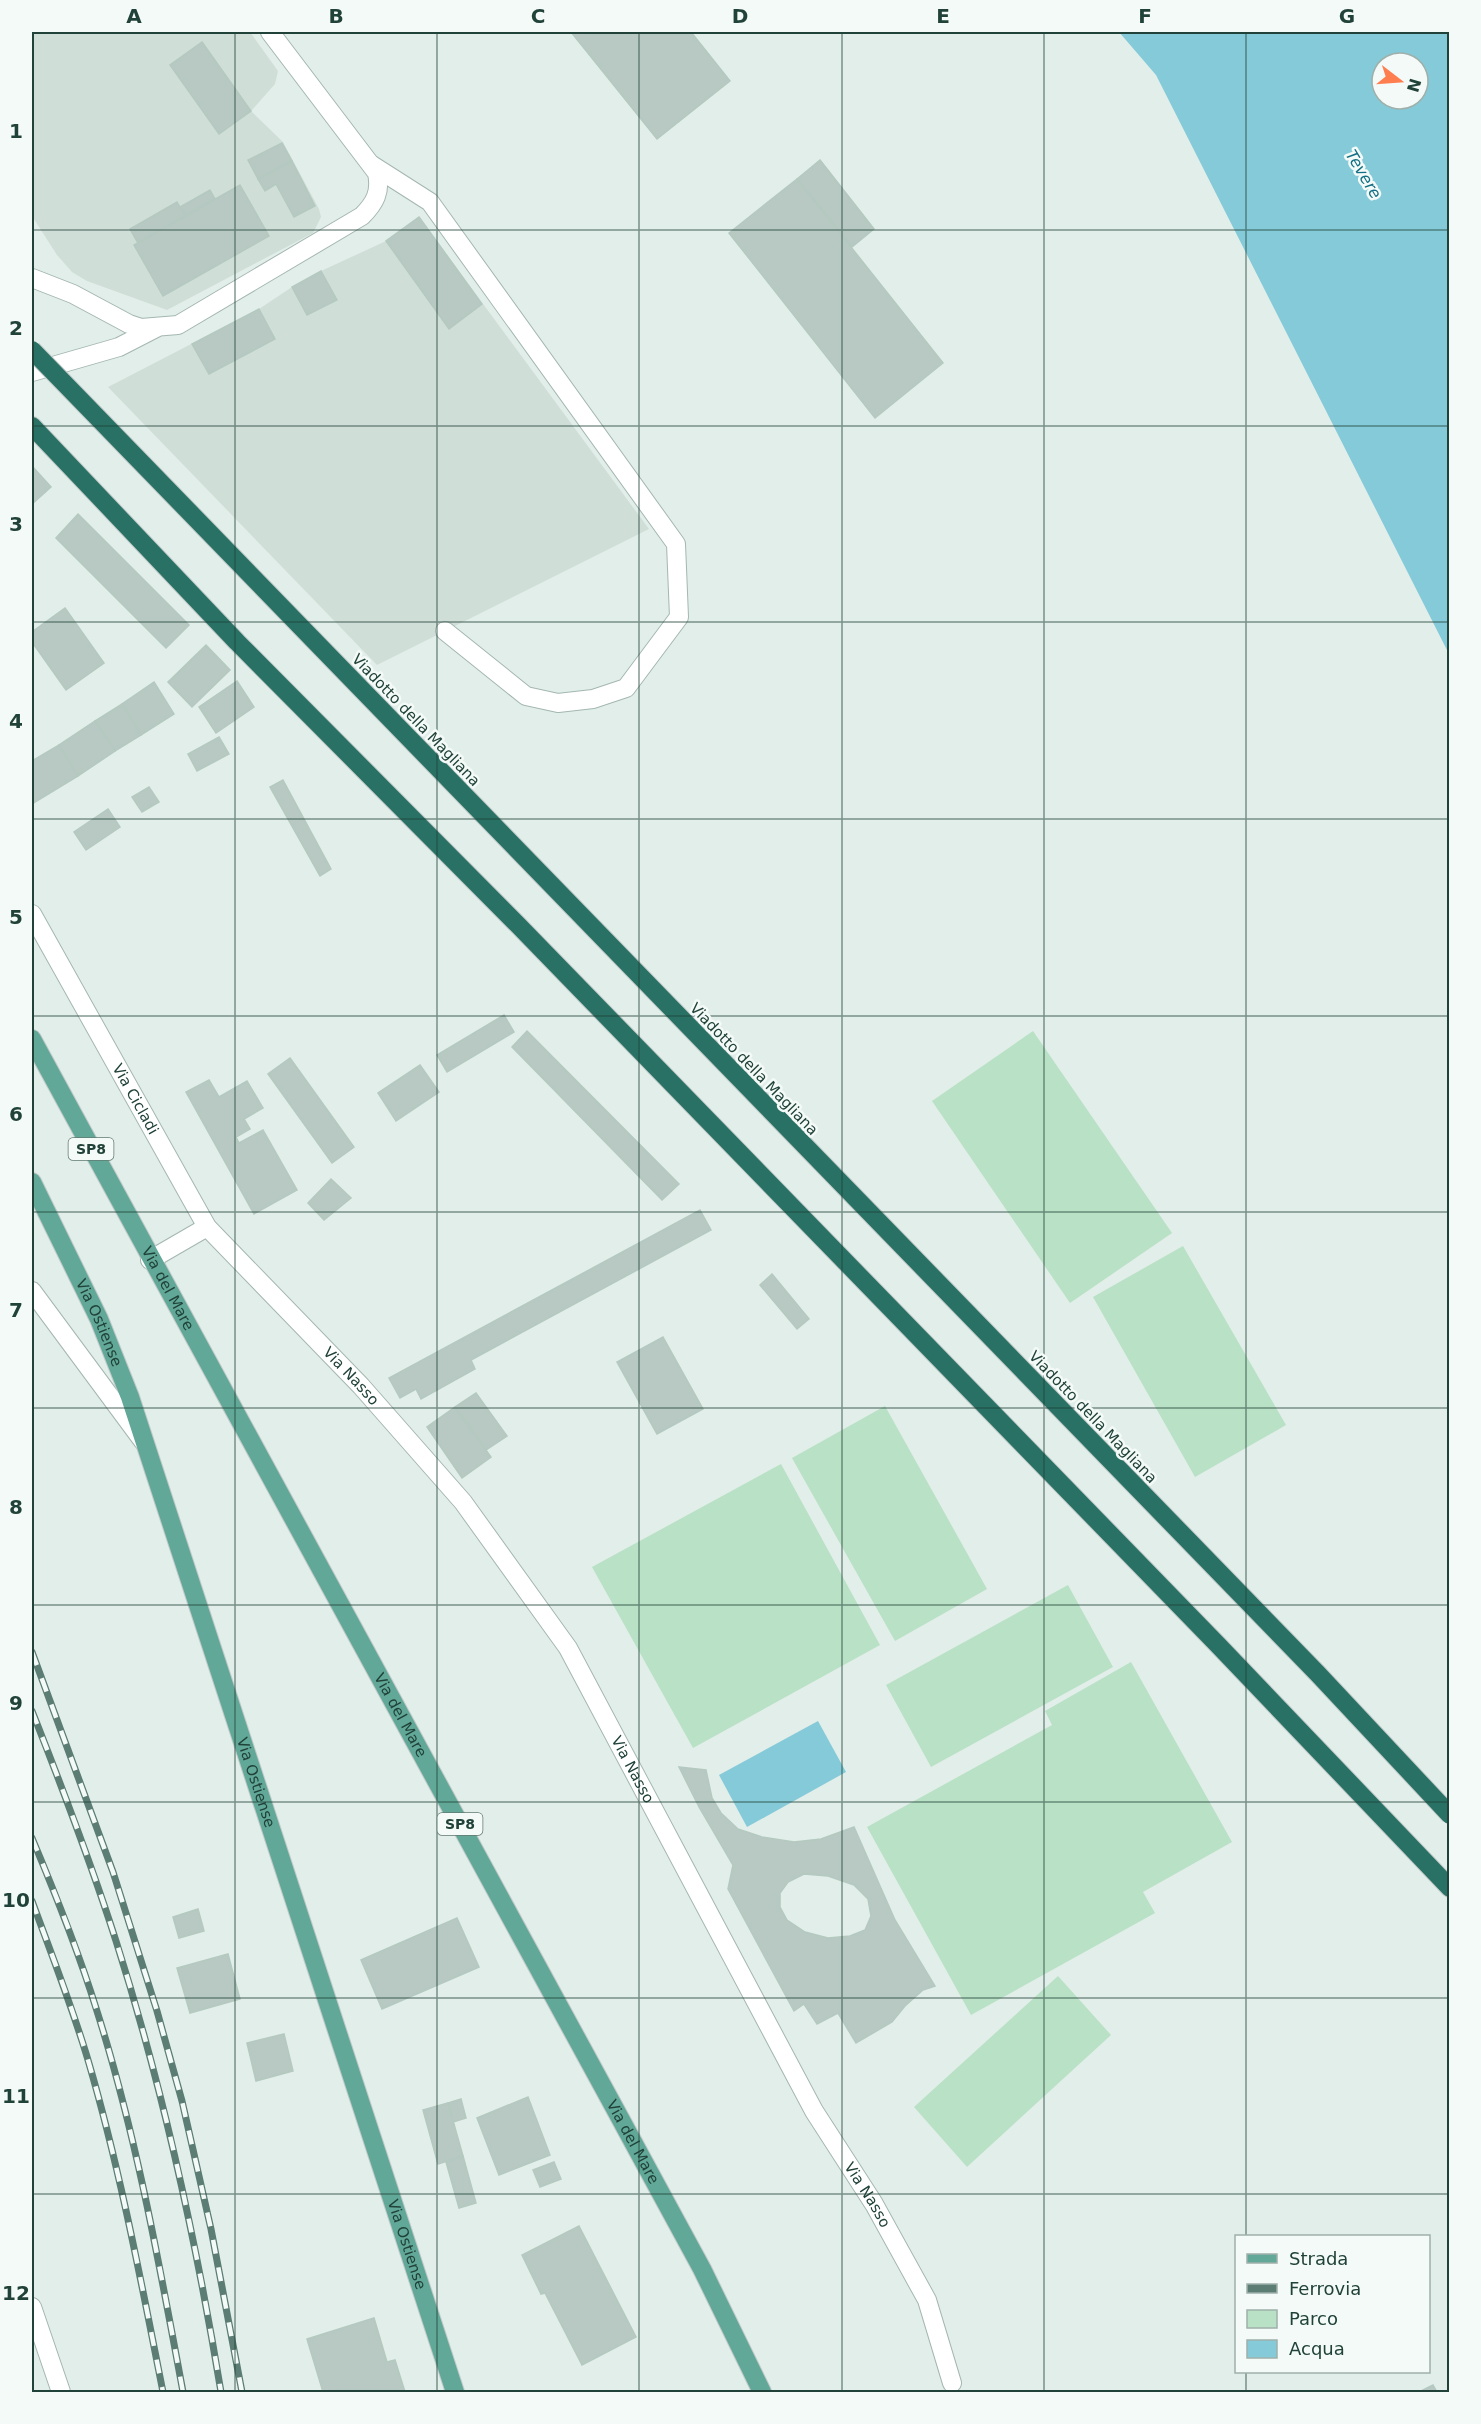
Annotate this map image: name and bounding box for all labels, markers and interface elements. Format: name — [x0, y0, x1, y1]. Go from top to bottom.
text: A — [126, 4, 142, 28]
text: B — [328, 4, 344, 28]
text: C — [531, 4, 545, 28]
text: D — [732, 4, 748, 28]
text: E — [936, 4, 950, 28]
text: F — [1138, 4, 1152, 28]
text: G — [1339, 4, 1355, 28]
north arrow — [1370, 51, 1430, 111]
text: N — [1403, 76, 1425, 94]
text: 1 — [9, 119, 23, 143]
water label: Tevere — [1342, 146, 1386, 202]
text: 2 — [9, 316, 23, 340]
text: 3 — [9, 512, 23, 536]
street label: Viadotto della Magliana — [348, 650, 484, 790]
text: 4 — [9, 709, 23, 733]
text: 5 — [9, 905, 23, 929]
street label: Viadotto della Magliana — [686, 999, 822, 1139]
street label: Via Cicladi — [109, 1061, 162, 1138]
text: 6 — [9, 1102, 23, 1126]
road number: SP8 — [68, 1138, 113, 1160]
street label: Via del Mare — [138, 1243, 198, 1334]
street label: Via Ostiense — [72, 1276, 126, 1369]
text: 7 — [9, 1298, 23, 1322]
street label: Via Nasso — [319, 1343, 383, 1409]
street label: Viadotto della Magliana — [1025, 1347, 1161, 1487]
text: 8 — [9, 1495, 23, 1519]
street label: Via del Mare — [370, 1670, 431, 1760]
text: 9 — [9, 1691, 23, 1715]
street label: Via Nasso — [607, 1733, 658, 1806]
street label: Via Ostiense — [233, 1735, 279, 1830]
road number: SP8 — [438, 1813, 482, 1835]
text: 10 — [2, 1888, 30, 1912]
text: 11 — [2, 2084, 30, 2108]
street label: Via del Mare — [603, 2097, 663, 2187]
street label: Via Nasso — [840, 2159, 894, 2231]
street label: Via Ostiense — [384, 2197, 430, 2292]
legend — [1235, 2235, 1430, 2373]
text: Strada — [1289, 2248, 1348, 2269]
text: Ferrovia — [1289, 2278, 1361, 2299]
text: 12 — [2, 2281, 30, 2305]
text: Parco — [1289, 2308, 1338, 2329]
text: Acqua — [1289, 2338, 1345, 2359]

